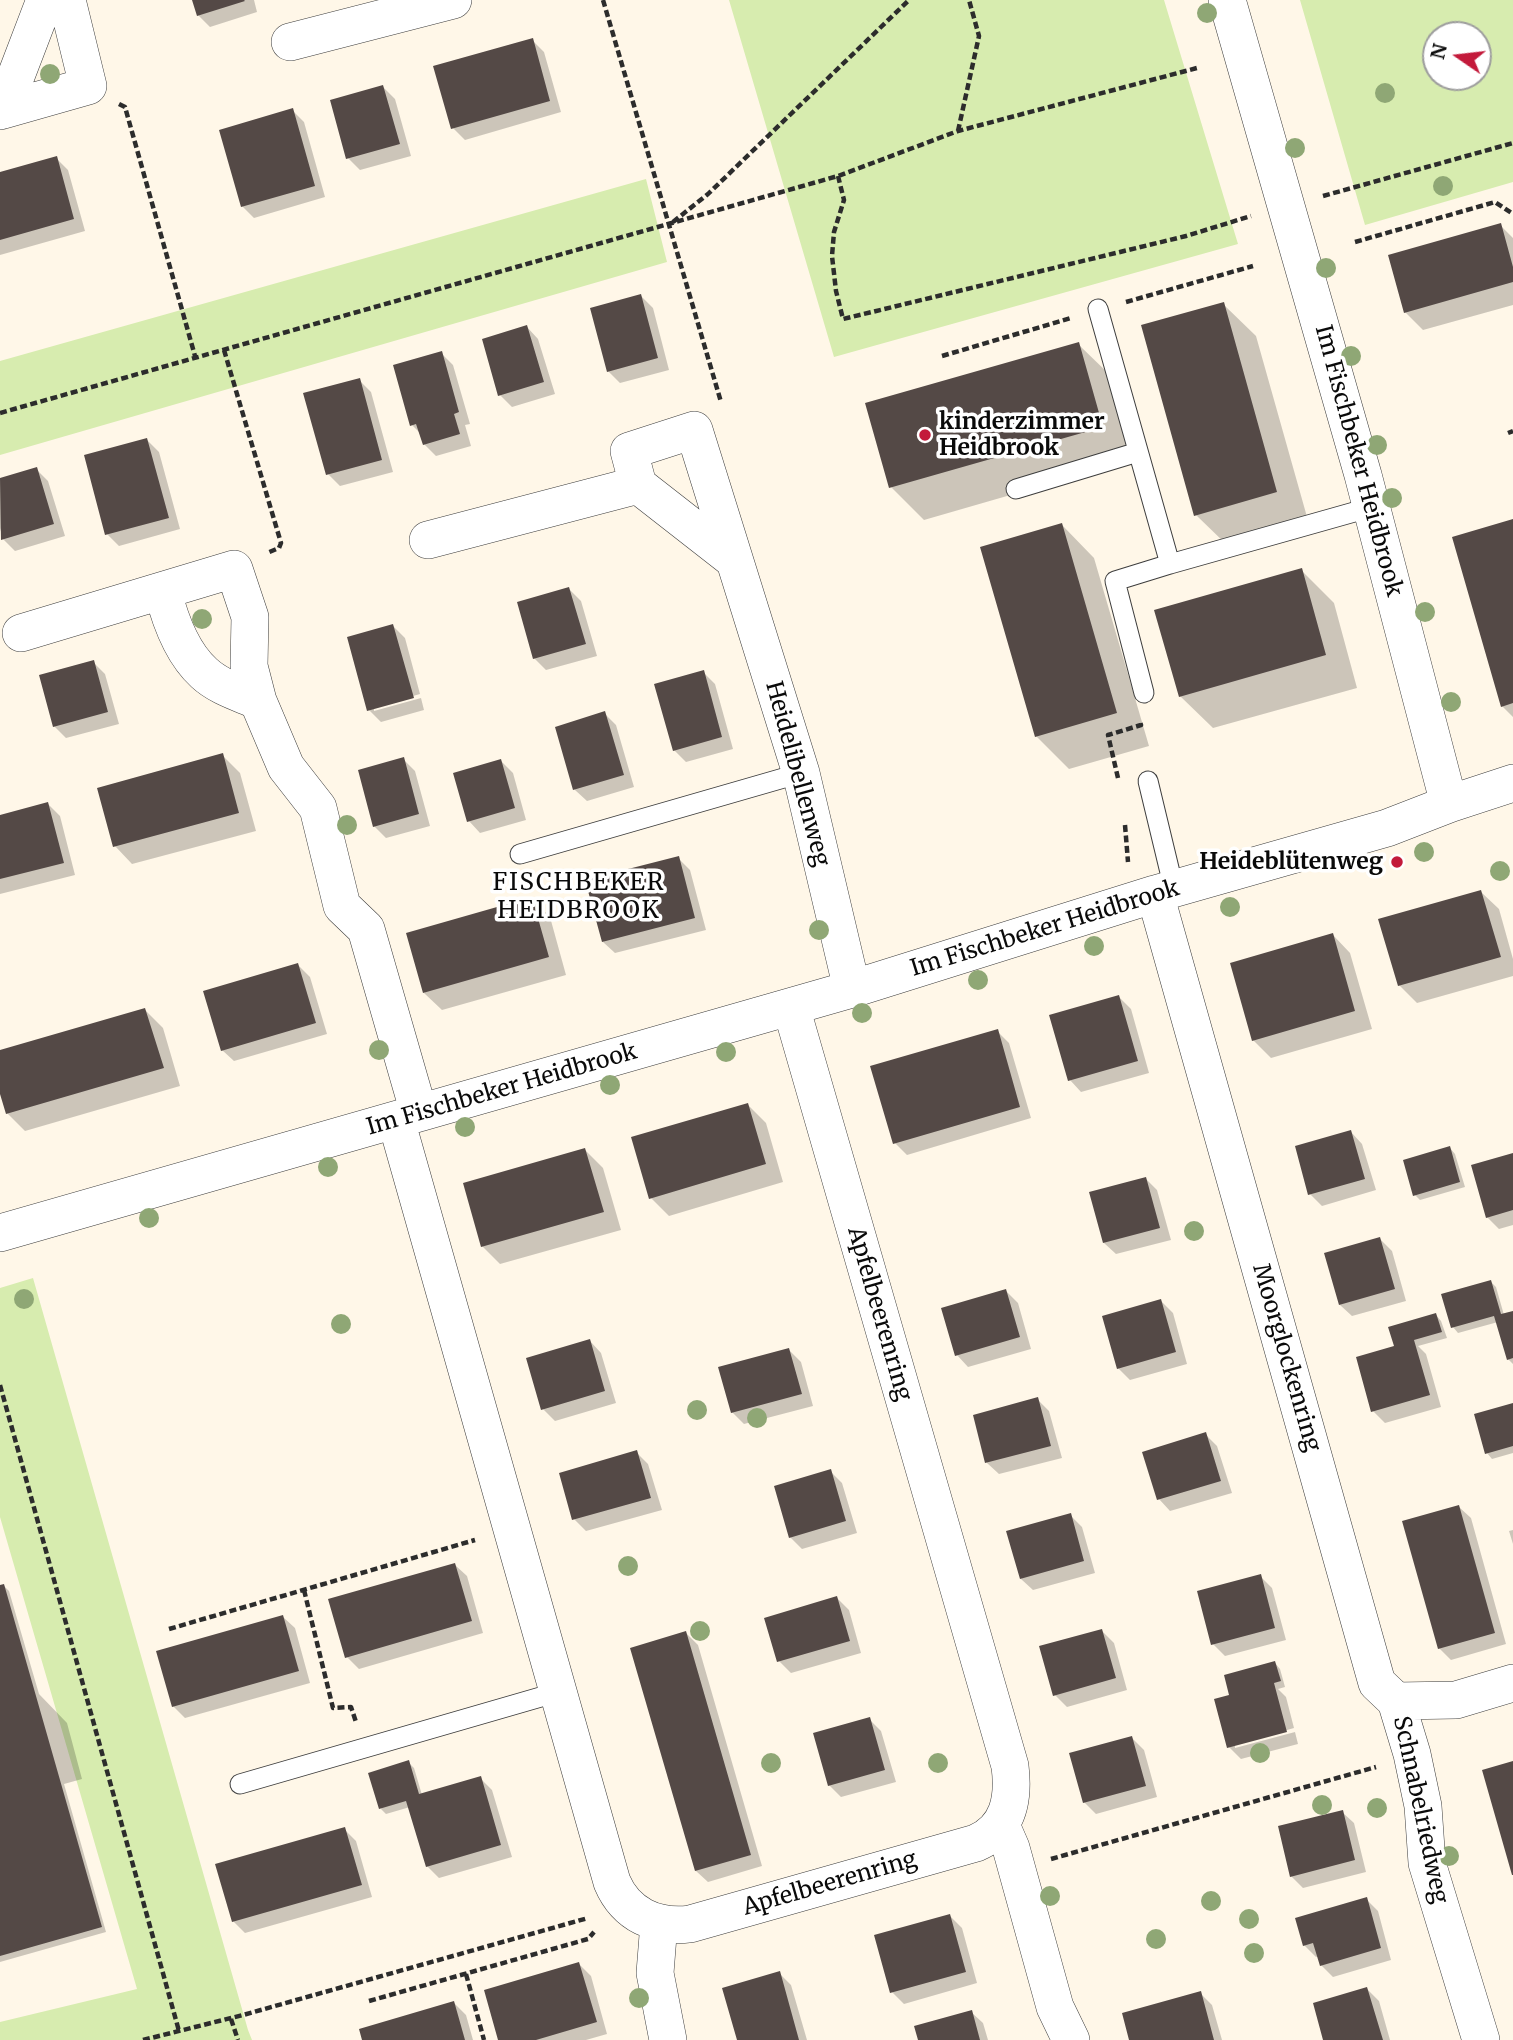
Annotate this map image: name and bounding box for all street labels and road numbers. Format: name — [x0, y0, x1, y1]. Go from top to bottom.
street label: Im Fischbeker Heidbrook — [1308, 322, 1408, 600]
street label: Heidelibellenweg — [759, 678, 835, 870]
street label: Im Fischbeker Heidbrook — [907, 875, 1183, 983]
street label: Im Fischbeker Heidbrook — [364, 1038, 640, 1142]
street label: Apfelbeerenring — [841, 1224, 917, 1404]
street label: Moorglockenring — [1246, 1261, 1326, 1455]
street label: Schnabelriedweg — [1387, 1714, 1453, 1906]
street label: Apfelbeerenring — [740, 1846, 920, 1922]

